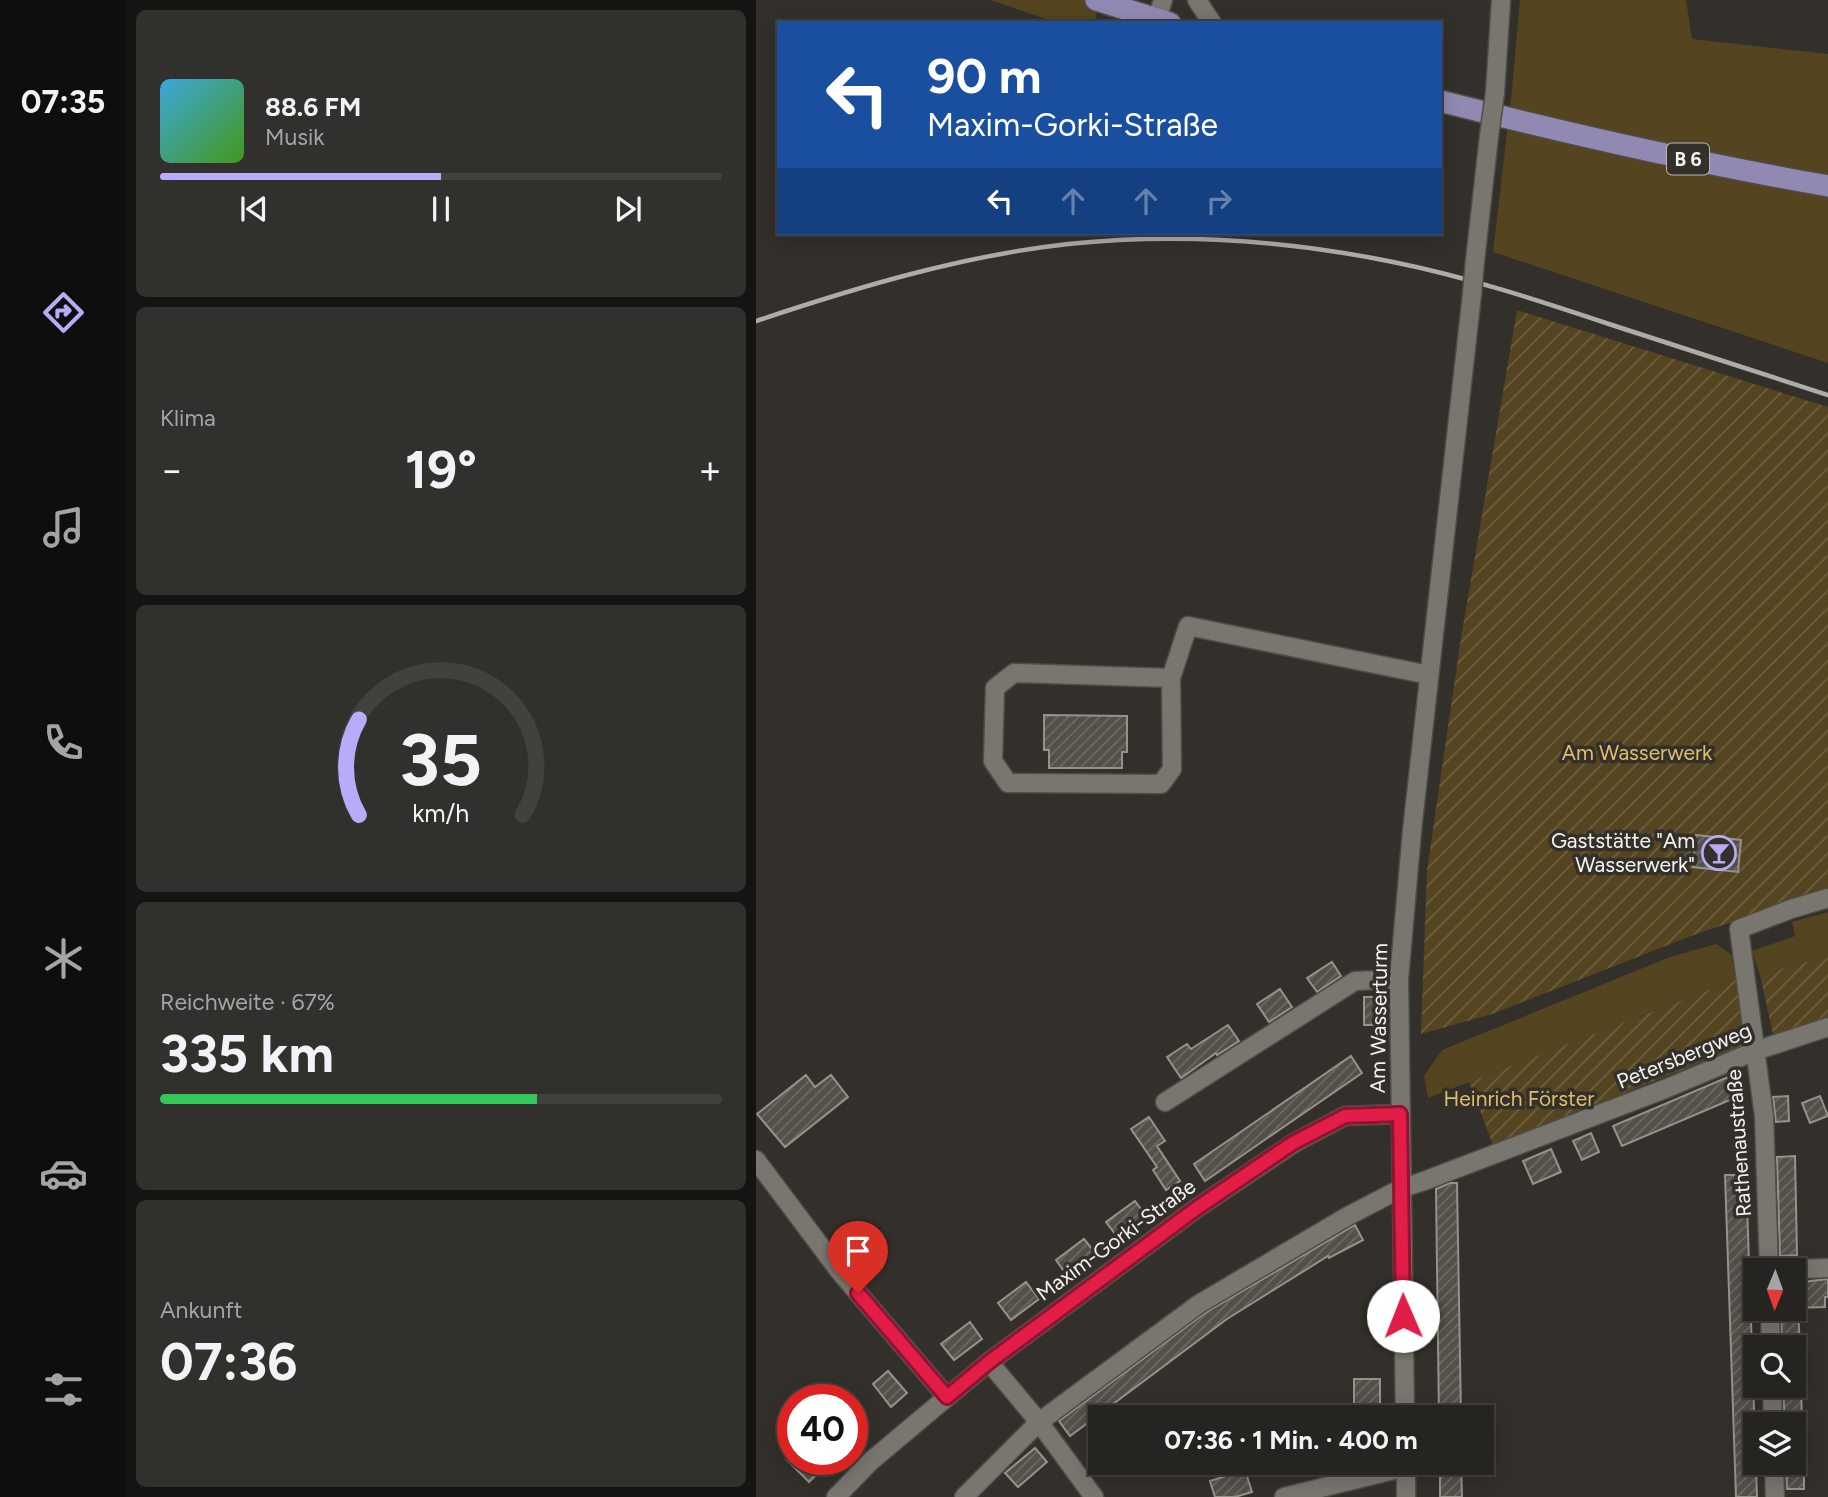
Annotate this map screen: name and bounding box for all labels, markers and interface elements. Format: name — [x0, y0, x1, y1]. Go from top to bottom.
text: 90 m — [927, 46, 1042, 105]
icon: left — [812, 49, 903, 140]
text: 07:35 — [21, 83, 105, 121]
text: 88.6 FM — [265, 91, 361, 123]
text: Maxim-Gorki-Straße — [927, 106, 1218, 144]
text: Musik — [265, 123, 325, 151]
road number: B 6 — [1667, 144, 1709, 174]
icon: left — [981, 182, 1019, 220]
icon: ahead — [1054, 182, 1092, 220]
icon: ahead — [1127, 182, 1165, 220]
icon: right — [1200, 182, 1238, 220]
icon: previous — [235, 190, 273, 228]
icon: pause — [422, 190, 460, 228]
icon: next — [609, 190, 647, 228]
icon: directions — [39, 288, 88, 337]
text: Klima — [160, 404, 216, 432]
text: 19° — [405, 439, 477, 501]
text: − — [160, 447, 184, 493]
text: + — [698, 447, 722, 493]
icon: music — [39, 503, 88, 552]
text: 35 — [400, 716, 482, 803]
icon: phone — [39, 718, 88, 767]
park label: Am Wasserwerk — [1562, 740, 1713, 765]
text: km/h — [412, 797, 470, 827]
place label: Gaststätte "Am Wasserwerk" — [1551, 828, 1695, 877]
bar icon: Gaststätte "Am Wasserwerk" — [1700, 834, 1738, 872]
icon: climate — [39, 934, 88, 983]
street label: Am Wasserturm — [1365, 943, 1392, 1093]
text: Reichweite · 67% — [160, 988, 335, 1016]
street label: Petersbergweg — [1613, 1017, 1755, 1094]
text: 335 km — [160, 1023, 334, 1085]
street label: Rathenaustraße — [1721, 1068, 1756, 1218]
park label: Heinrich Förster — [1444, 1086, 1594, 1111]
icon: car — [39, 1149, 88, 1198]
street label: Maxim-Gorki-Straße — [1031, 1173, 1200, 1306]
pin — [828, 1221, 888, 1293]
icon: arrive — [839, 1232, 877, 1270]
north arrow — [1743, 1258, 1806, 1321]
map controls — [1743, 1258, 1806, 1475]
position arrow — [1366, 1279, 1440, 1353]
text: Ankunft — [160, 1296, 242, 1324]
text: 07:36 — [160, 1331, 297, 1393]
button: search — [1743, 1335, 1806, 1398]
icon: filters — [39, 1365, 88, 1414]
speed limit sign: 40 — [777, 1384, 868, 1475]
button: layers — [1743, 1412, 1806, 1475]
text: 07:36 · 1 Min. · 400 m — [1164, 1424, 1418, 1456]

